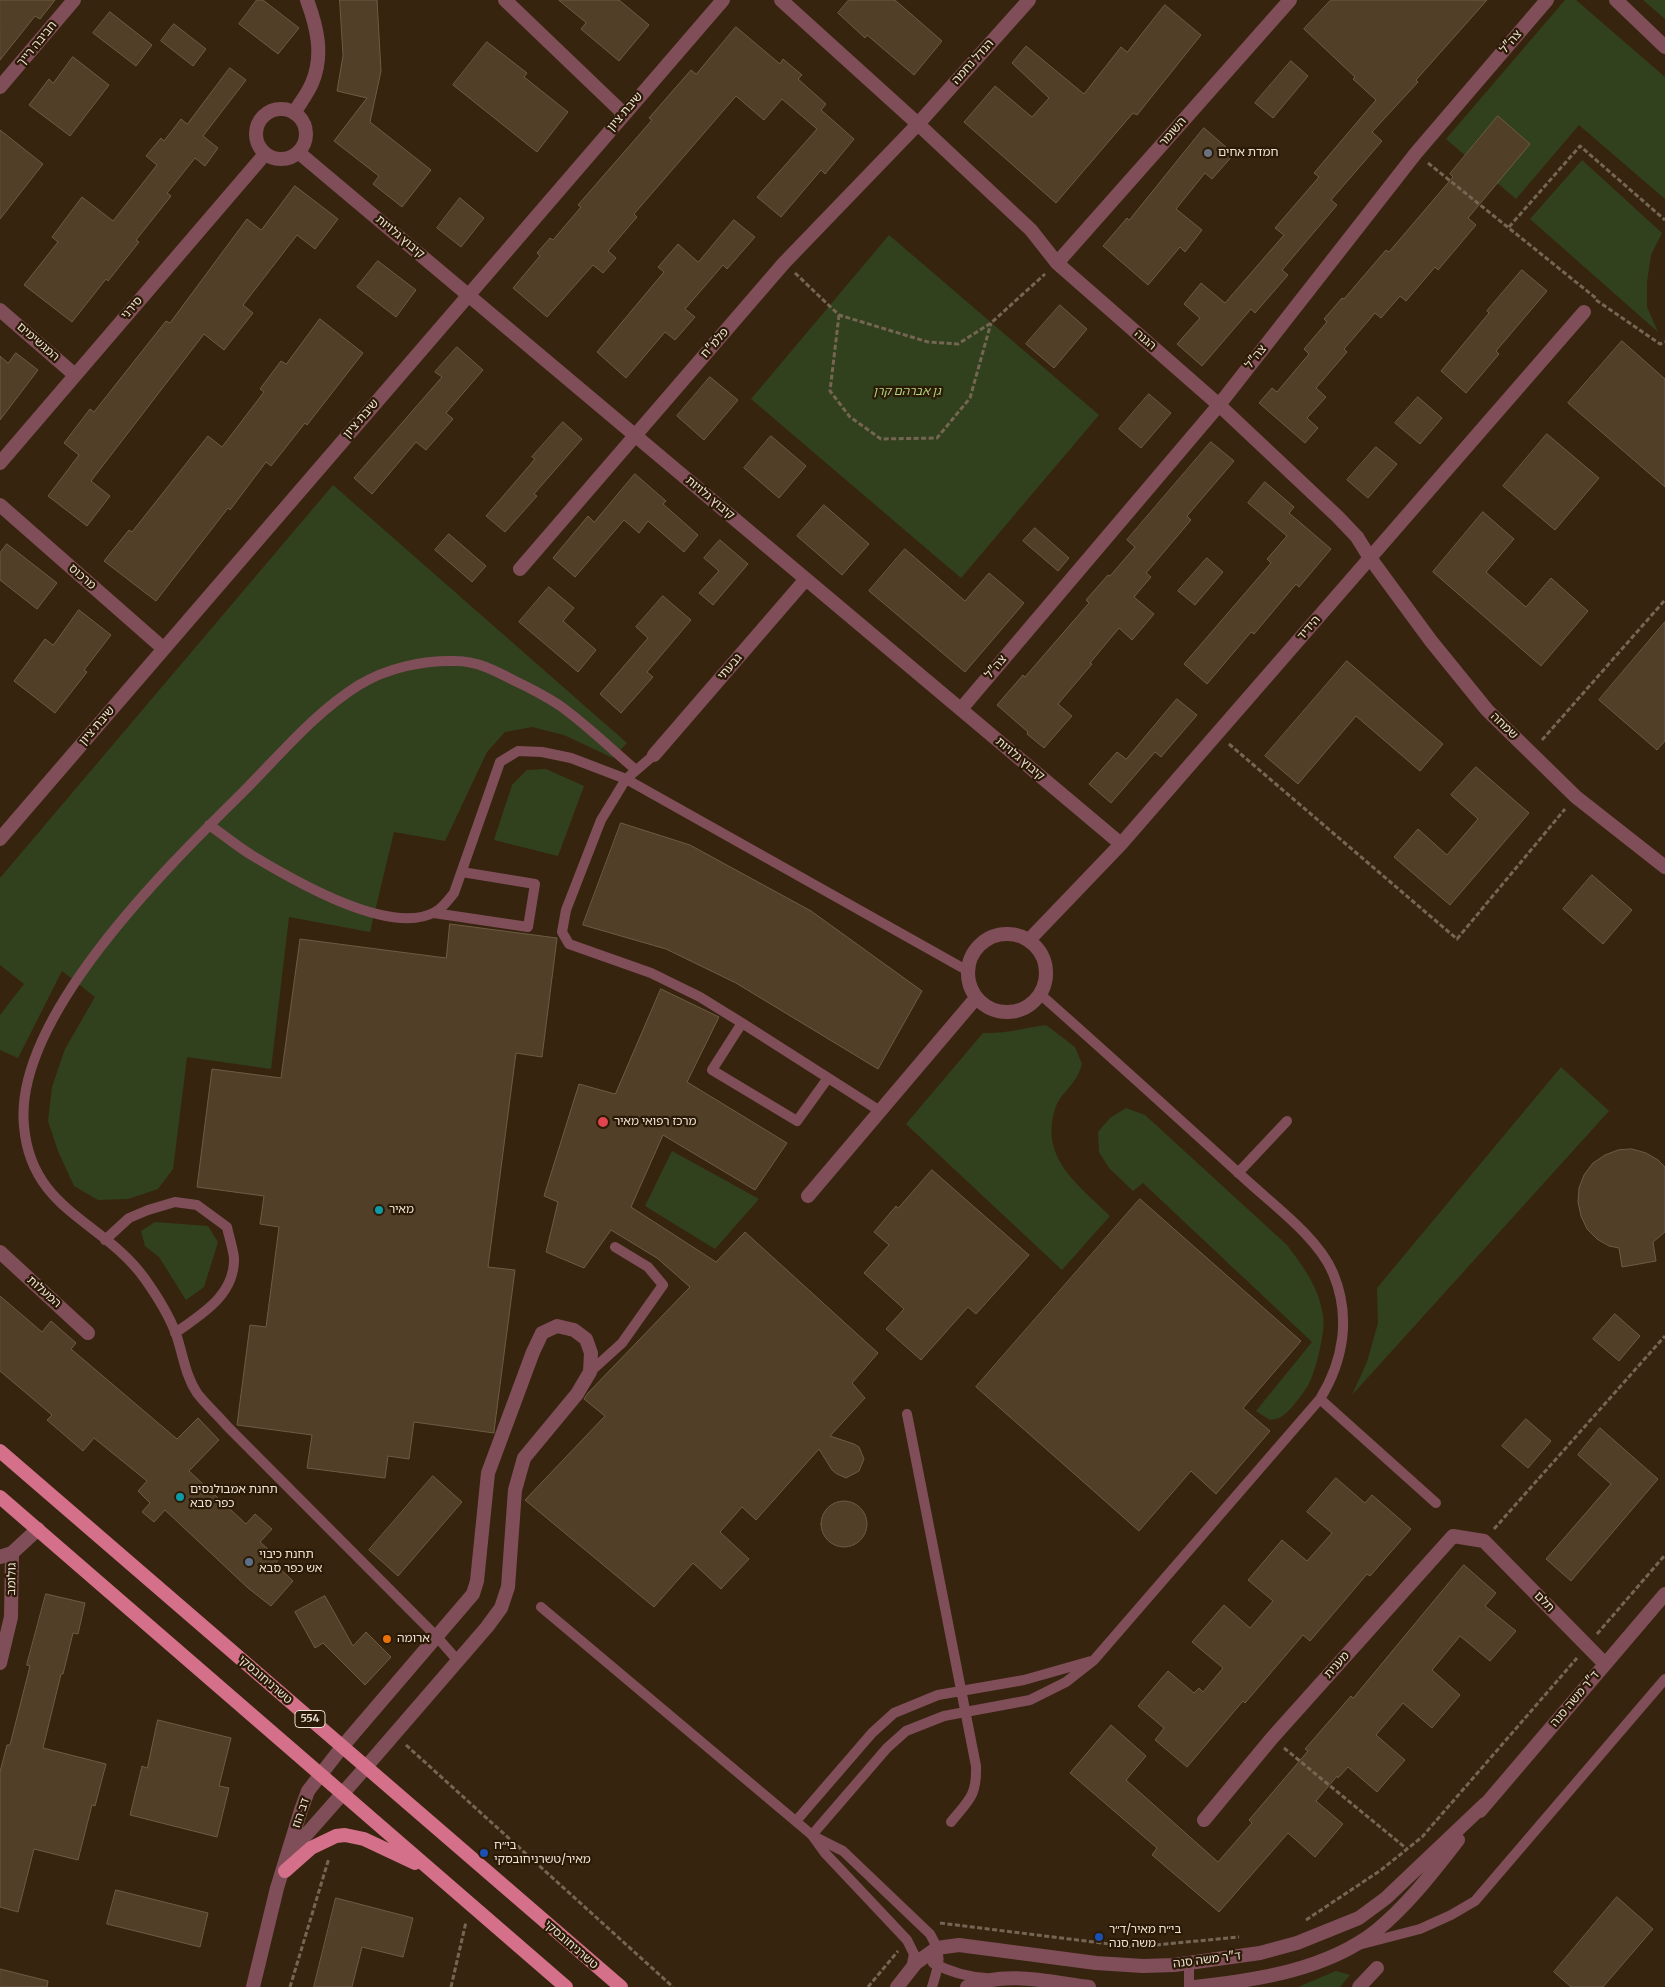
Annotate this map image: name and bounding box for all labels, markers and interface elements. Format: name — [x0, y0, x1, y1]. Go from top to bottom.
street label: חביבה רייך — [14, 18, 60, 70]
street label: צה"ל — [1497, 27, 1525, 57]
street label: הנדל נחמה — [949, 37, 997, 87]
street label: שיבת ציון — [604, 90, 646, 134]
street label: השומר — [1156, 114, 1190, 150]
place label: חמדת אחים — [1218, 146, 1278, 160]
marker: חמדת אחים — [1202, 147, 1214, 159]
street label: קיבוץ גלויות — [373, 212, 427, 262]
street label: סירני — [118, 294, 146, 322]
street label: המגשימים — [14, 320, 62, 364]
street label: פלמ"ח — [698, 325, 732, 361]
street label: הגנה — [1131, 327, 1159, 353]
street label: צה"ל — [1242, 342, 1270, 372]
park label: גן אברהם קרן — [873, 385, 941, 399]
street label: שיבת ציון — [340, 397, 382, 441]
street label: קיבוץ גלויות — [683, 473, 737, 523]
street label: מרכוס — [65, 561, 99, 593]
street label: הידיד — [1295, 613, 1323, 643]
street label: גבעתי — [715, 651, 745, 683]
street label: צה"ל — [982, 652, 1010, 682]
street label: שיבת ציון — [76, 704, 118, 748]
street label: שמחה — [1487, 710, 1521, 742]
street label: קיבוץ גלויות — [993, 734, 1047, 784]
marker: מרכז רפואי מאיר — [596, 1115, 610, 1129]
place label: מרכז רפואי מאיר — [614, 1115, 696, 1129]
place label: מאיר — [389, 1203, 414, 1217]
marker: מאיר — [373, 1204, 385, 1216]
street label: המעלות — [24, 1273, 64, 1311]
place label: תחנת אמבולנסים כפר סבא — [190, 1483, 278, 1511]
marker: תחנת אמבולנסים כפר סבא — [174, 1491, 186, 1503]
place label: תחנת כיבוי אש כפר סבא — [259, 1548, 322, 1576]
marker: תחנת כיבוי אש כפר סבא — [243, 1556, 255, 1568]
street label: גולומב — [5, 1562, 19, 1596]
street label: תלם — [1531, 1589, 1557, 1615]
place label: ארומה — [397, 1632, 430, 1646]
marker: ארומה — [381, 1633, 393, 1645]
street label: מענית — [1321, 1649, 1353, 1681]
street label: טשרניחובסקי — [235, 1653, 295, 1707]
street label: ד"ר משה סנה — [1547, 1668, 1603, 1730]
road number: 554 — [295, 1710, 325, 1728]
street label: דב הוז — [289, 1796, 313, 1830]
place label: בי״ח מאיר/טשרניחובסקי — [494, 1839, 591, 1867]
marker: בי״ח מאיר/טשרניחובסקי — [478, 1847, 490, 1859]
street label: טשרניחובסקי — [541, 1918, 601, 1972]
place label: בי״ח מאיר/ד״ר משה סנה — [1109, 1923, 1181, 1951]
marker: בי״ח מאיר/ד״ר משה סנה — [1093, 1931, 1105, 1943]
street label: ד"ר משה סנה — [1172, 1949, 1242, 1971]

